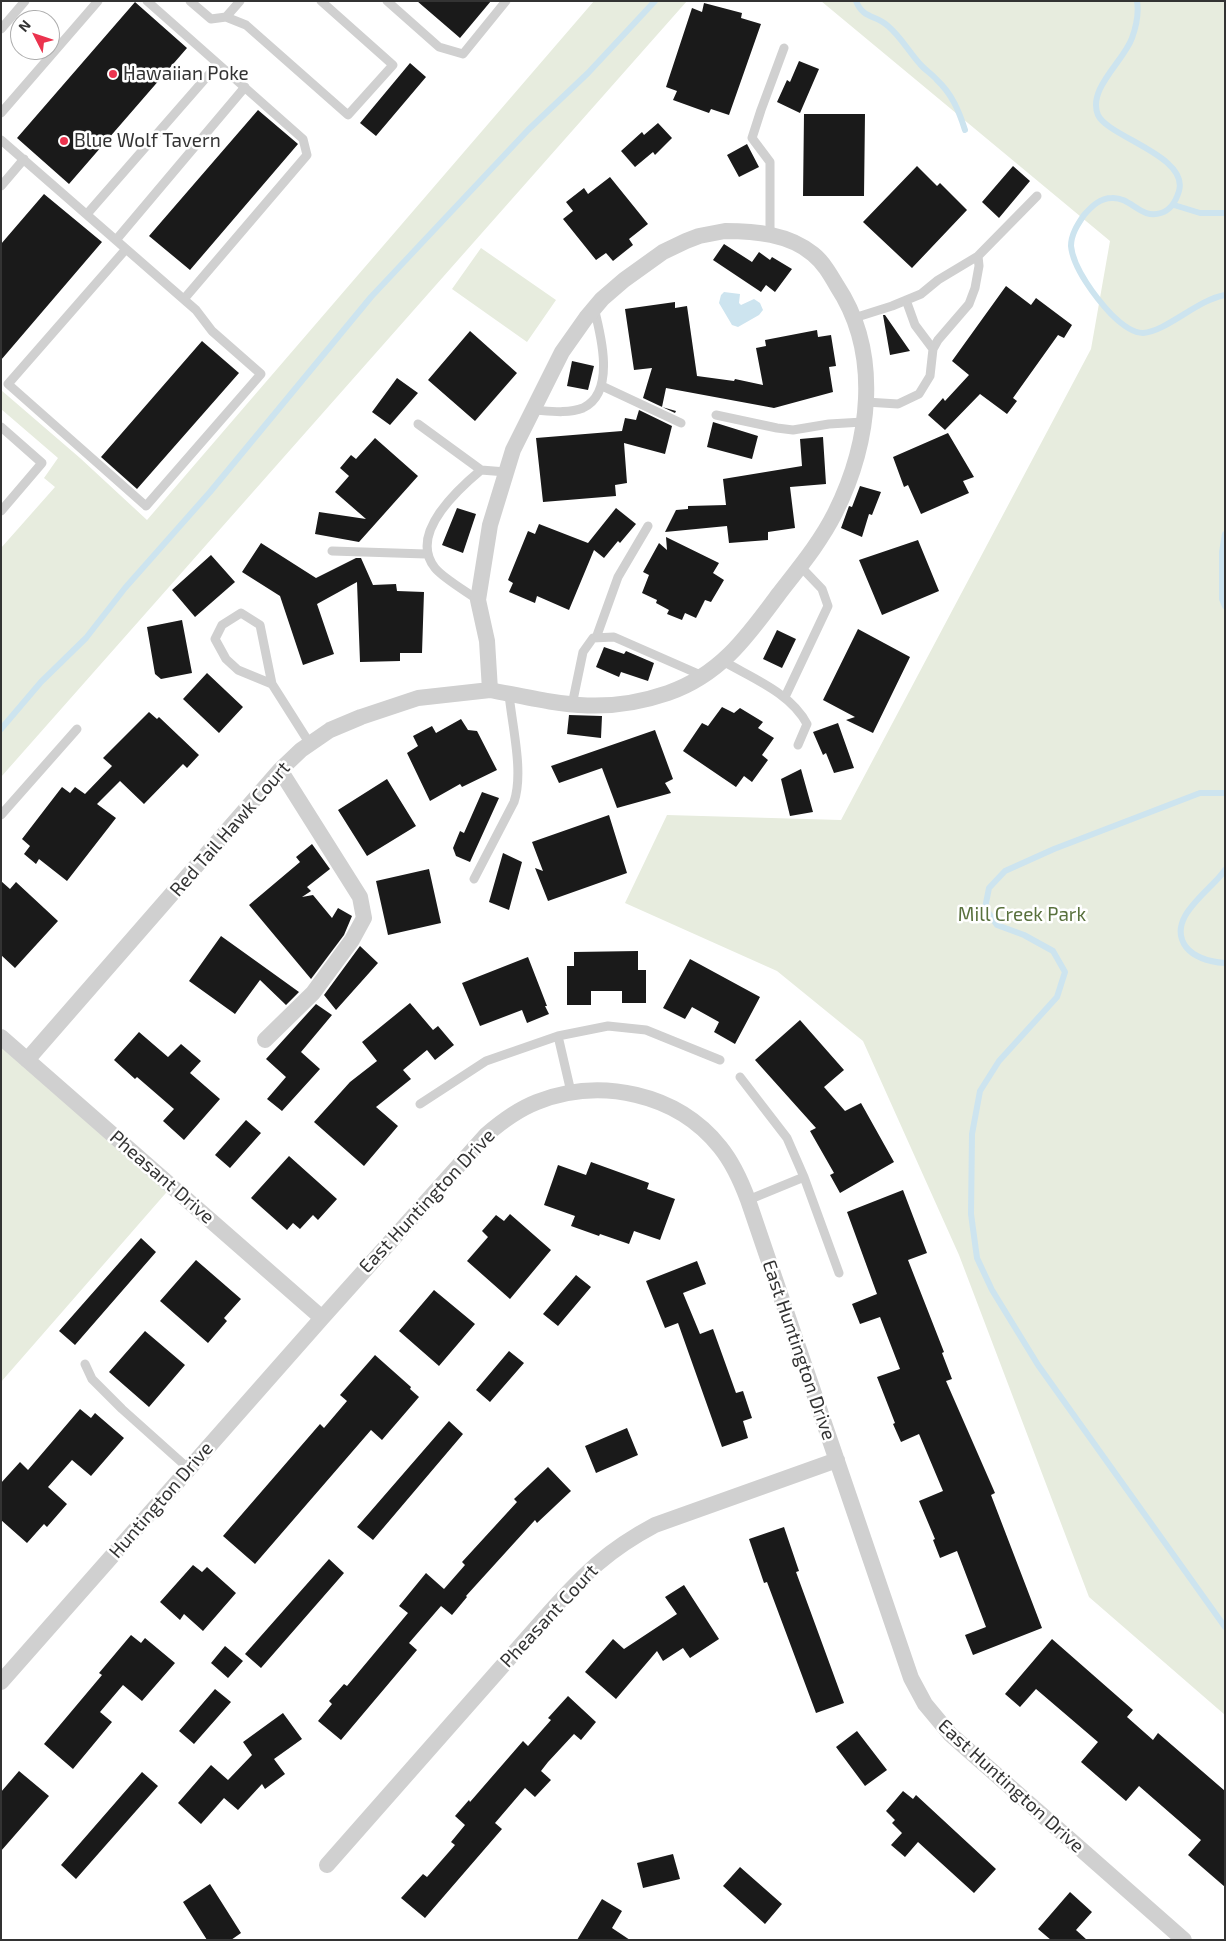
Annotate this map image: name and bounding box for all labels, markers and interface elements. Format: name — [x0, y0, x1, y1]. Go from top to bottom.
north arrow — [10, 10, 60, 60]
text: N — [14, 16, 34, 35]
place label: Hawaiian Poke — [123, 63, 249, 85]
marker: Hawaiian Poke — [107, 68, 119, 80]
place label: Blue Wolf Tavern — [74, 130, 221, 152]
marker: Blue Wolf Tavern — [58, 135, 70, 147]
street label: Red Tail Hawk Court — [165, 757, 295, 901]
park label: Mill Creek Park — [958, 904, 1086, 926]
street label: East Huntington Drive — [354, 1124, 500, 1278]
street label: Pheasant Drive — [105, 1126, 219, 1228]
street label: East Huntington Drive — [757, 1257, 841, 1443]
street label: Huntington Drive — [104, 1437, 218, 1563]
street label: Pheasant Court — [495, 1560, 603, 1672]
street label: East Huntington Drive — [933, 1714, 1089, 1858]

